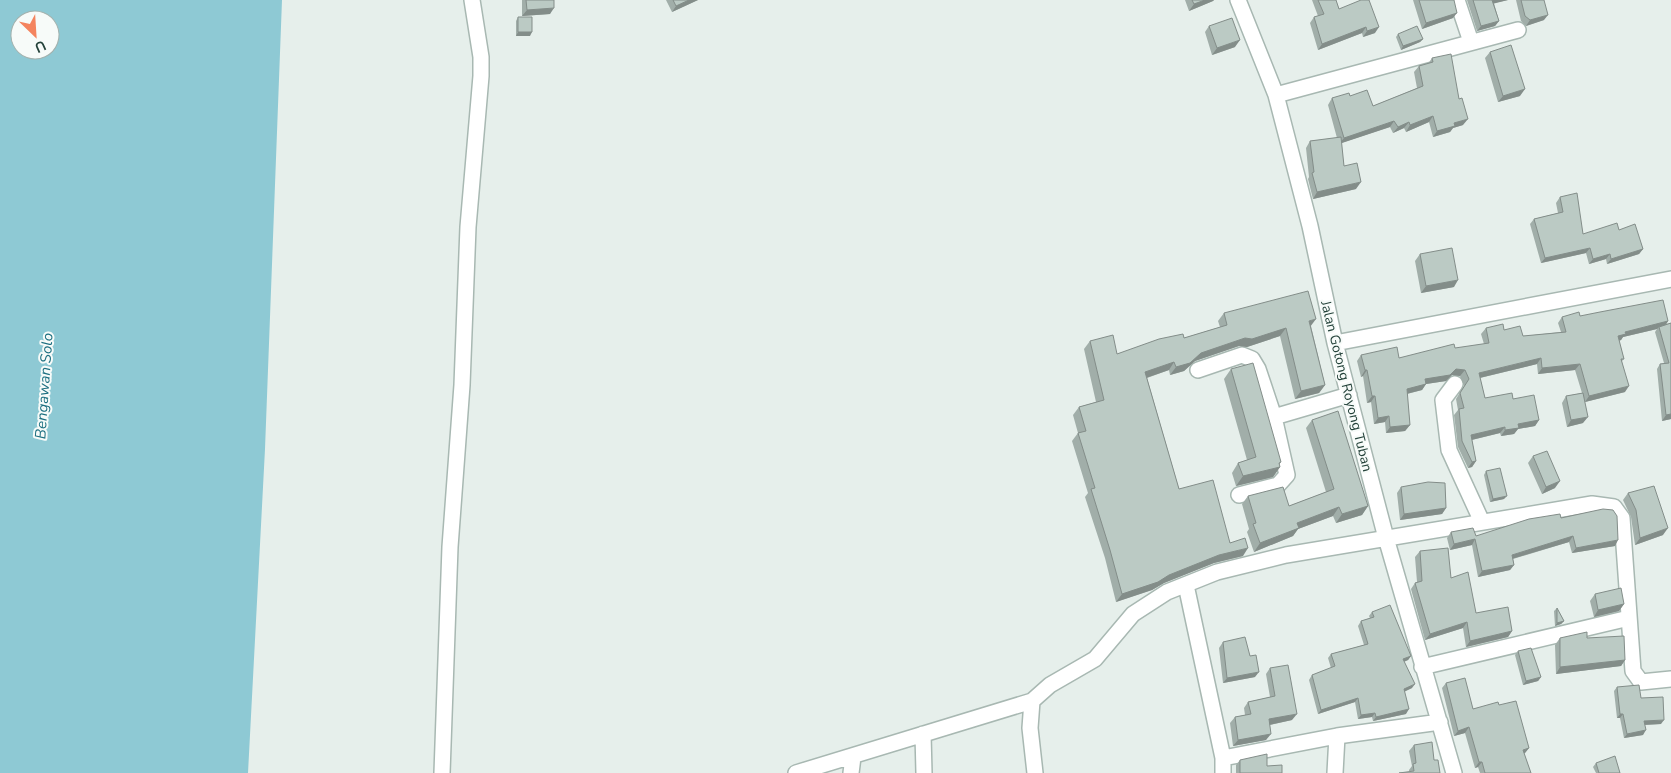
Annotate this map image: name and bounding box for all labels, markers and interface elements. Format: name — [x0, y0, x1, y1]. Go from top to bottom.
north arrow — [10, 10, 60, 60]
text: U — [32, 36, 49, 57]
street label: Jalan Gotong Royong Tuban — [1316, 298, 1377, 474]
water label: Bengawan Solo — [30, 332, 58, 440]

